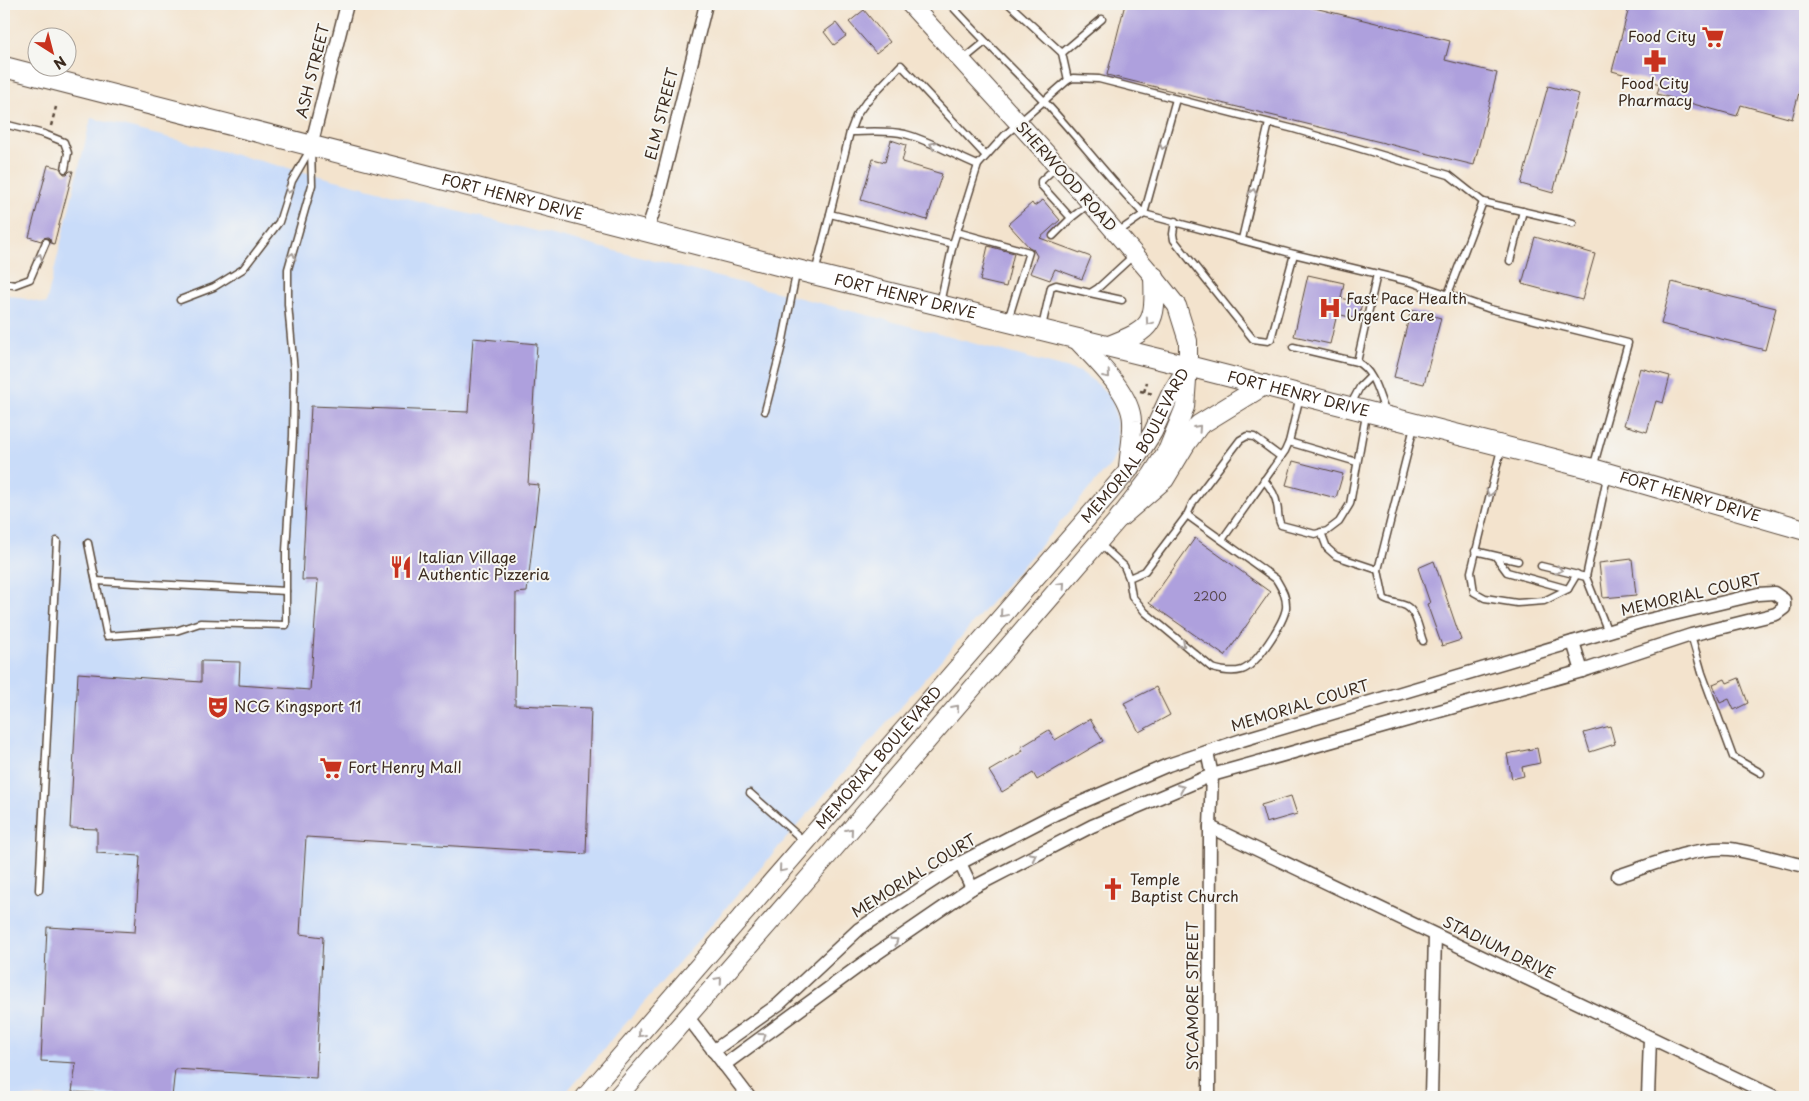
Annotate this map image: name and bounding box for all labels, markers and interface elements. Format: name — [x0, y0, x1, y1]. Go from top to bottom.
street label: ASH STREET — [289, 20, 335, 120]
place label: Food City — [1628, 24, 1696, 47]
supermarket icon: Food City — [1700, 24, 1726, 50]
north arrow — [28, 28, 78, 78]
pharmacy icon: Food City Pharmacy — [1642, 48, 1668, 74]
text: N — [49, 51, 71, 75]
street label: ELM STREET — [638, 64, 683, 162]
place label: Food City Pharmacy — [1618, 71, 1692, 111]
street label: SHERWOOD ROAD — [1011, 116, 1123, 236]
one-way arrow — [929, 140, 938, 151]
one-way arrow — [1158, 142, 1169, 150]
street label: FORT HENRY DRIVE — [440, 167, 586, 225]
one-way arrow — [285, 185, 295, 194]
one-way arrow — [1247, 187, 1258, 196]
one-way arrow — [286, 251, 297, 260]
one-way arrow — [33, 253, 44, 262]
street label: FORT HENRY DRIVE — [832, 267, 979, 324]
place label: Fast Pace Health Urgent Care — [1346, 286, 1467, 326]
hospital icon: Fast Pace Health Urgent Care — [1317, 295, 1343, 321]
one-way arrow — [1146, 316, 1155, 326]
street label: MEMORIAL BOULEVARD — [1075, 363, 1194, 528]
street label: FORT HENRY DRIVE — [1225, 363, 1372, 422]
one-way arrow — [1101, 369, 1110, 378]
one-way arrow — [1192, 425, 1201, 434]
street label: FORT HENRY DRIVE — [1617, 464, 1764, 527]
one-way arrow — [1485, 488, 1496, 497]
place label: Italian Village Authentic Pizzeria — [418, 545, 550, 585]
restaurant icon: Italian Village Authentic Pizzeria — [388, 554, 414, 580]
one-way arrow — [1554, 565, 1563, 575]
street label: MEMORIAL COURT — [1618, 566, 1764, 621]
one-way arrow — [1056, 582, 1064, 591]
house number: 2200 — [1193, 587, 1227, 605]
one-way arrow — [1000, 609, 1009, 618]
one-way arrow — [1177, 638, 1186, 647]
street label: MEMORIAL COURT — [1228, 672, 1372, 736]
street label: MEMORIAL BOULEVARD — [809, 680, 947, 834]
theatre icon: NCG Kingsport 11 — [205, 694, 231, 720]
place label: NCG Kingsport 11 — [234, 694, 361, 717]
one-way arrow — [950, 705, 959, 714]
supermarket icon: Fort Henry Mall — [318, 755, 344, 781]
place label: Fort Henry Mall — [348, 755, 462, 778]
one-way arrow — [1176, 784, 1185, 795]
street label: MEMORIAL COURT — [846, 827, 981, 922]
one-way arrow — [844, 828, 853, 837]
one-way arrow — [1028, 852, 1037, 862]
one-way arrow — [779, 863, 787, 872]
place label: Temple Baptist Church — [1130, 867, 1239, 907]
church icon: Temple Baptist Church — [1100, 876, 1126, 902]
street label: STADIUM DRIVE — [1439, 909, 1560, 984]
street label: SYCAMORE STREET — [1180, 921, 1203, 1070]
one-way arrow — [889, 938, 899, 947]
one-way arrow — [714, 976, 723, 985]
one-way arrow — [638, 1028, 646, 1037]
one-way arrow — [757, 1033, 767, 1042]

